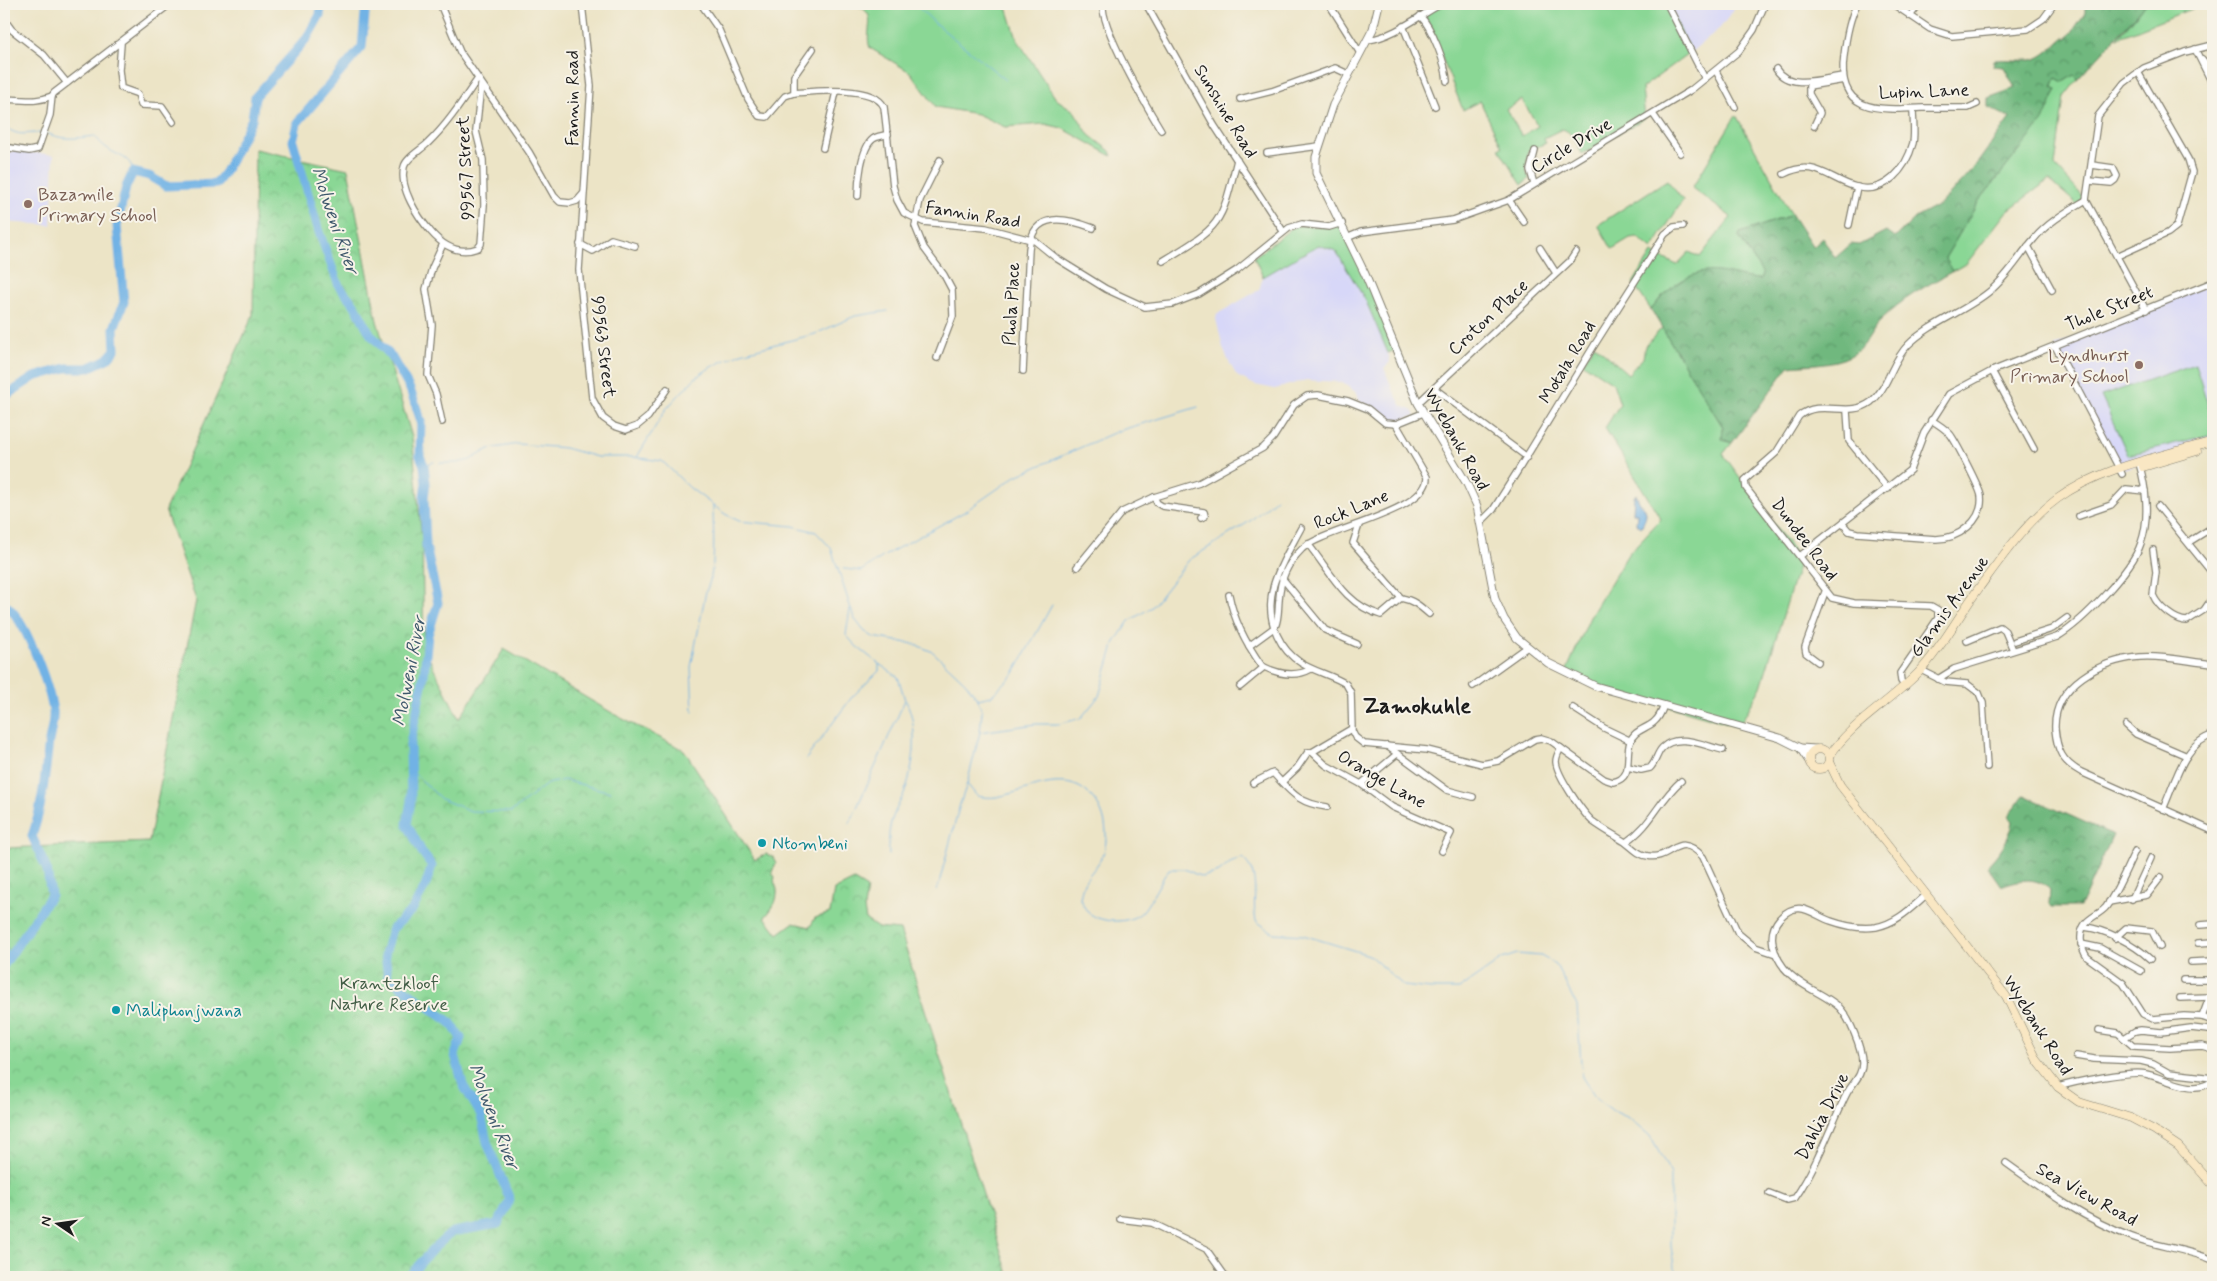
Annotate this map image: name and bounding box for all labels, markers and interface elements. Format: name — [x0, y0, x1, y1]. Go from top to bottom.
street label: Fannin Road — [561, 50, 585, 146]
street label: Sunshine Road — [1188, 60, 1263, 163]
street label: Lupin Lane — [1878, 78, 1970, 106]
street label: Circle Drive — [1527, 112, 1617, 179]
street label: 99567 Street — [451, 115, 481, 221]
water label: Molweni River — [305, 164, 365, 279]
place label: Bazamile Primary School — [38, 183, 157, 228]
street label: Fannin Road — [924, 196, 1022, 234]
marker: Bazamile Primary School — [22, 198, 34, 210]
street label: Phola Place — [998, 262, 1026, 346]
street label: Croton Place — [1443, 274, 1534, 361]
street label: Thole Street — [2062, 280, 2157, 337]
street label: 99563 Street — [585, 295, 621, 400]
street label: Motala Road — [1534, 317, 1602, 408]
place label: Lyndhurst Primary School — [2010, 344, 2130, 389]
marker: Lyndhurst Primary School — [2133, 359, 2145, 371]
street label: Wyebank Road — [1418, 384, 1494, 495]
street label: Rock Lane — [1310, 484, 1392, 536]
street label: Dundee Road — [1765, 493, 1843, 586]
street label: Glamis Avenue — [1905, 551, 1995, 662]
water label: Molweni River — [387, 612, 433, 728]
district label: Zamokuhle — [1363, 693, 1471, 721]
street label: Orange Lane — [1332, 745, 1430, 816]
place label: Ntombeni — [772, 832, 848, 856]
marker: Ntombeni — [756, 837, 768, 849]
street label: Wyebank Road — [1997, 971, 2078, 1080]
park label: Krantzkloof Nature Reserve — [330, 972, 448, 1017]
place label: Maliphonjwana — [126, 999, 242, 1023]
marker: Maliphonjwana — [110, 1004, 122, 1016]
water label: Molweni River — [462, 1060, 526, 1175]
street label: Dahlia Drive — [1790, 1068, 1855, 1165]
street label: Sea View Road — [2032, 1157, 2142, 1233]
north arrow — [32, 1198, 82, 1248]
text: N — [36, 1215, 56, 1228]

